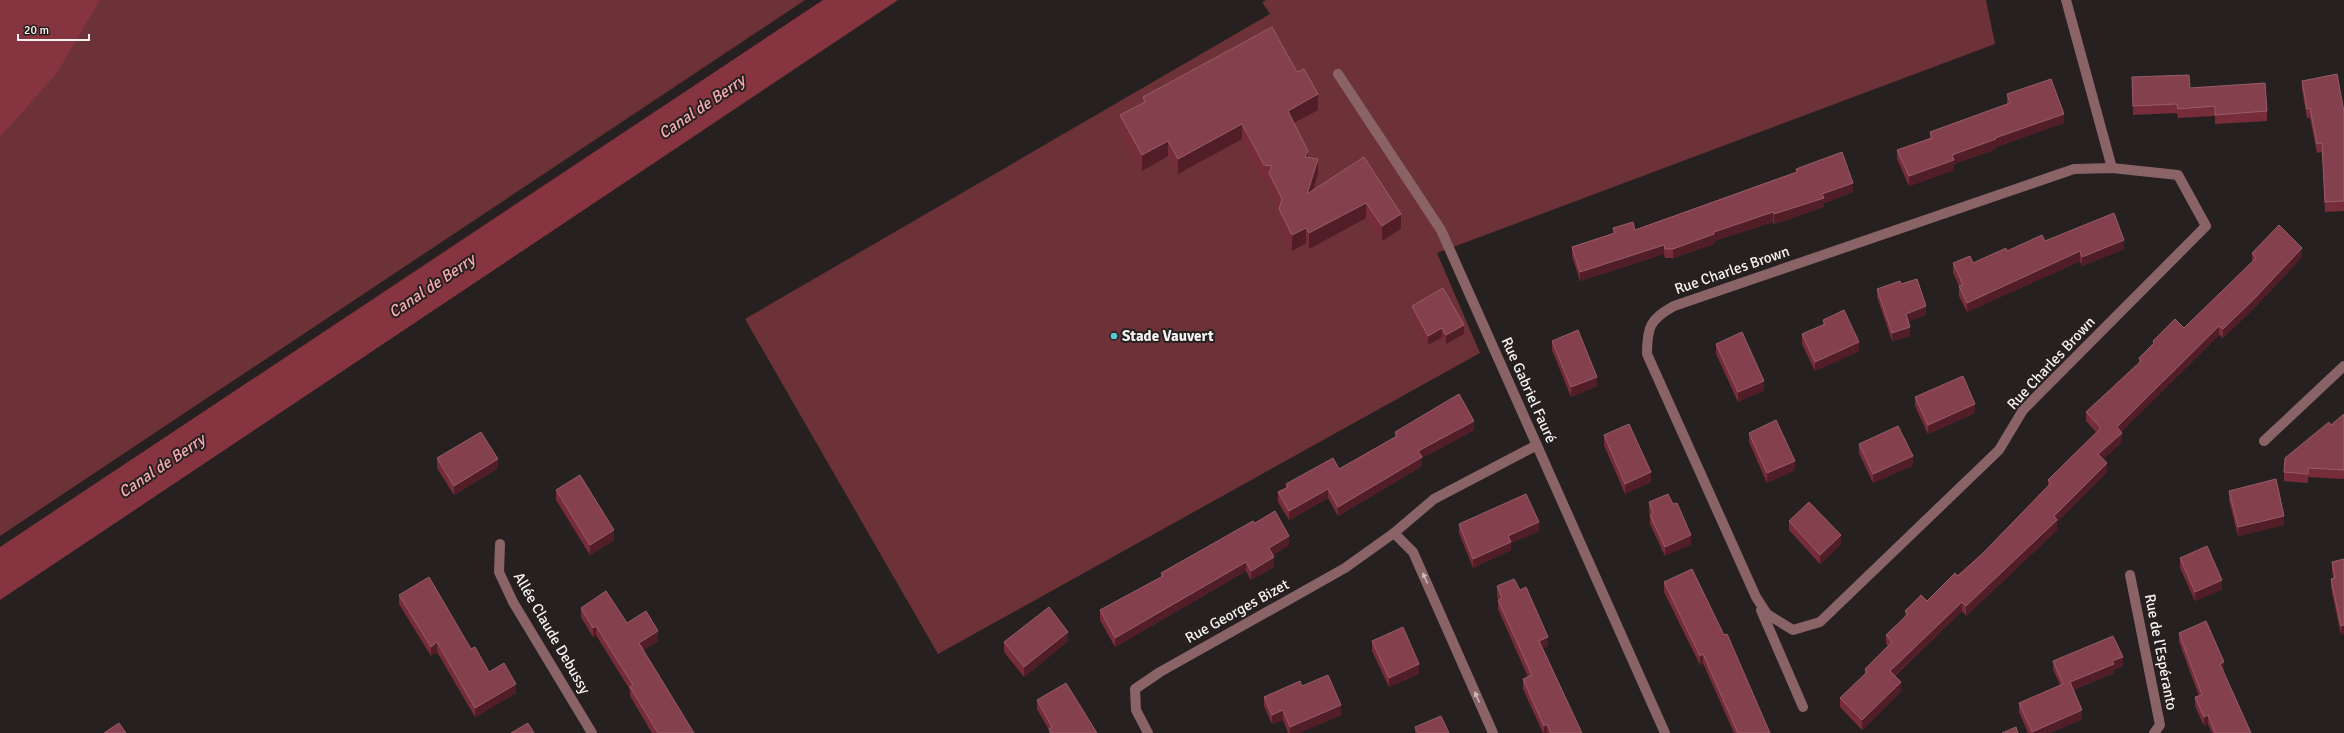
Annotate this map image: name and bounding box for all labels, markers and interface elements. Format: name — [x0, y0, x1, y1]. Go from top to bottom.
scale bar — [18, 16, 89, 42]
text: 20 m — [24, 23, 49, 38]
water label: Canal de Berry — [655, 69, 751, 143]
street label: Rue Charles Brown — [1672, 242, 1792, 298]
water label: Canal de Berry — [385, 248, 481, 322]
street label: Rue Charles Brown — [2003, 313, 2099, 413]
place label: Stade Vauvert — [1122, 327, 1214, 345]
marker: Stade Vauvert — [1109, 331, 1119, 341]
street label: Rue Gabriel Fauré — [1498, 334, 1560, 446]
water label: Canal de Berry — [115, 428, 211, 502]
street label: Allée Claude Debussy — [510, 569, 594, 697]
one-way arrow — [1422, 573, 1428, 584]
street label: Rue Georges Bizet — [1182, 575, 1292, 647]
street label: Rue de l'Espéranto — [2141, 592, 2181, 712]
one-way arrow — [1474, 691, 1480, 703]

